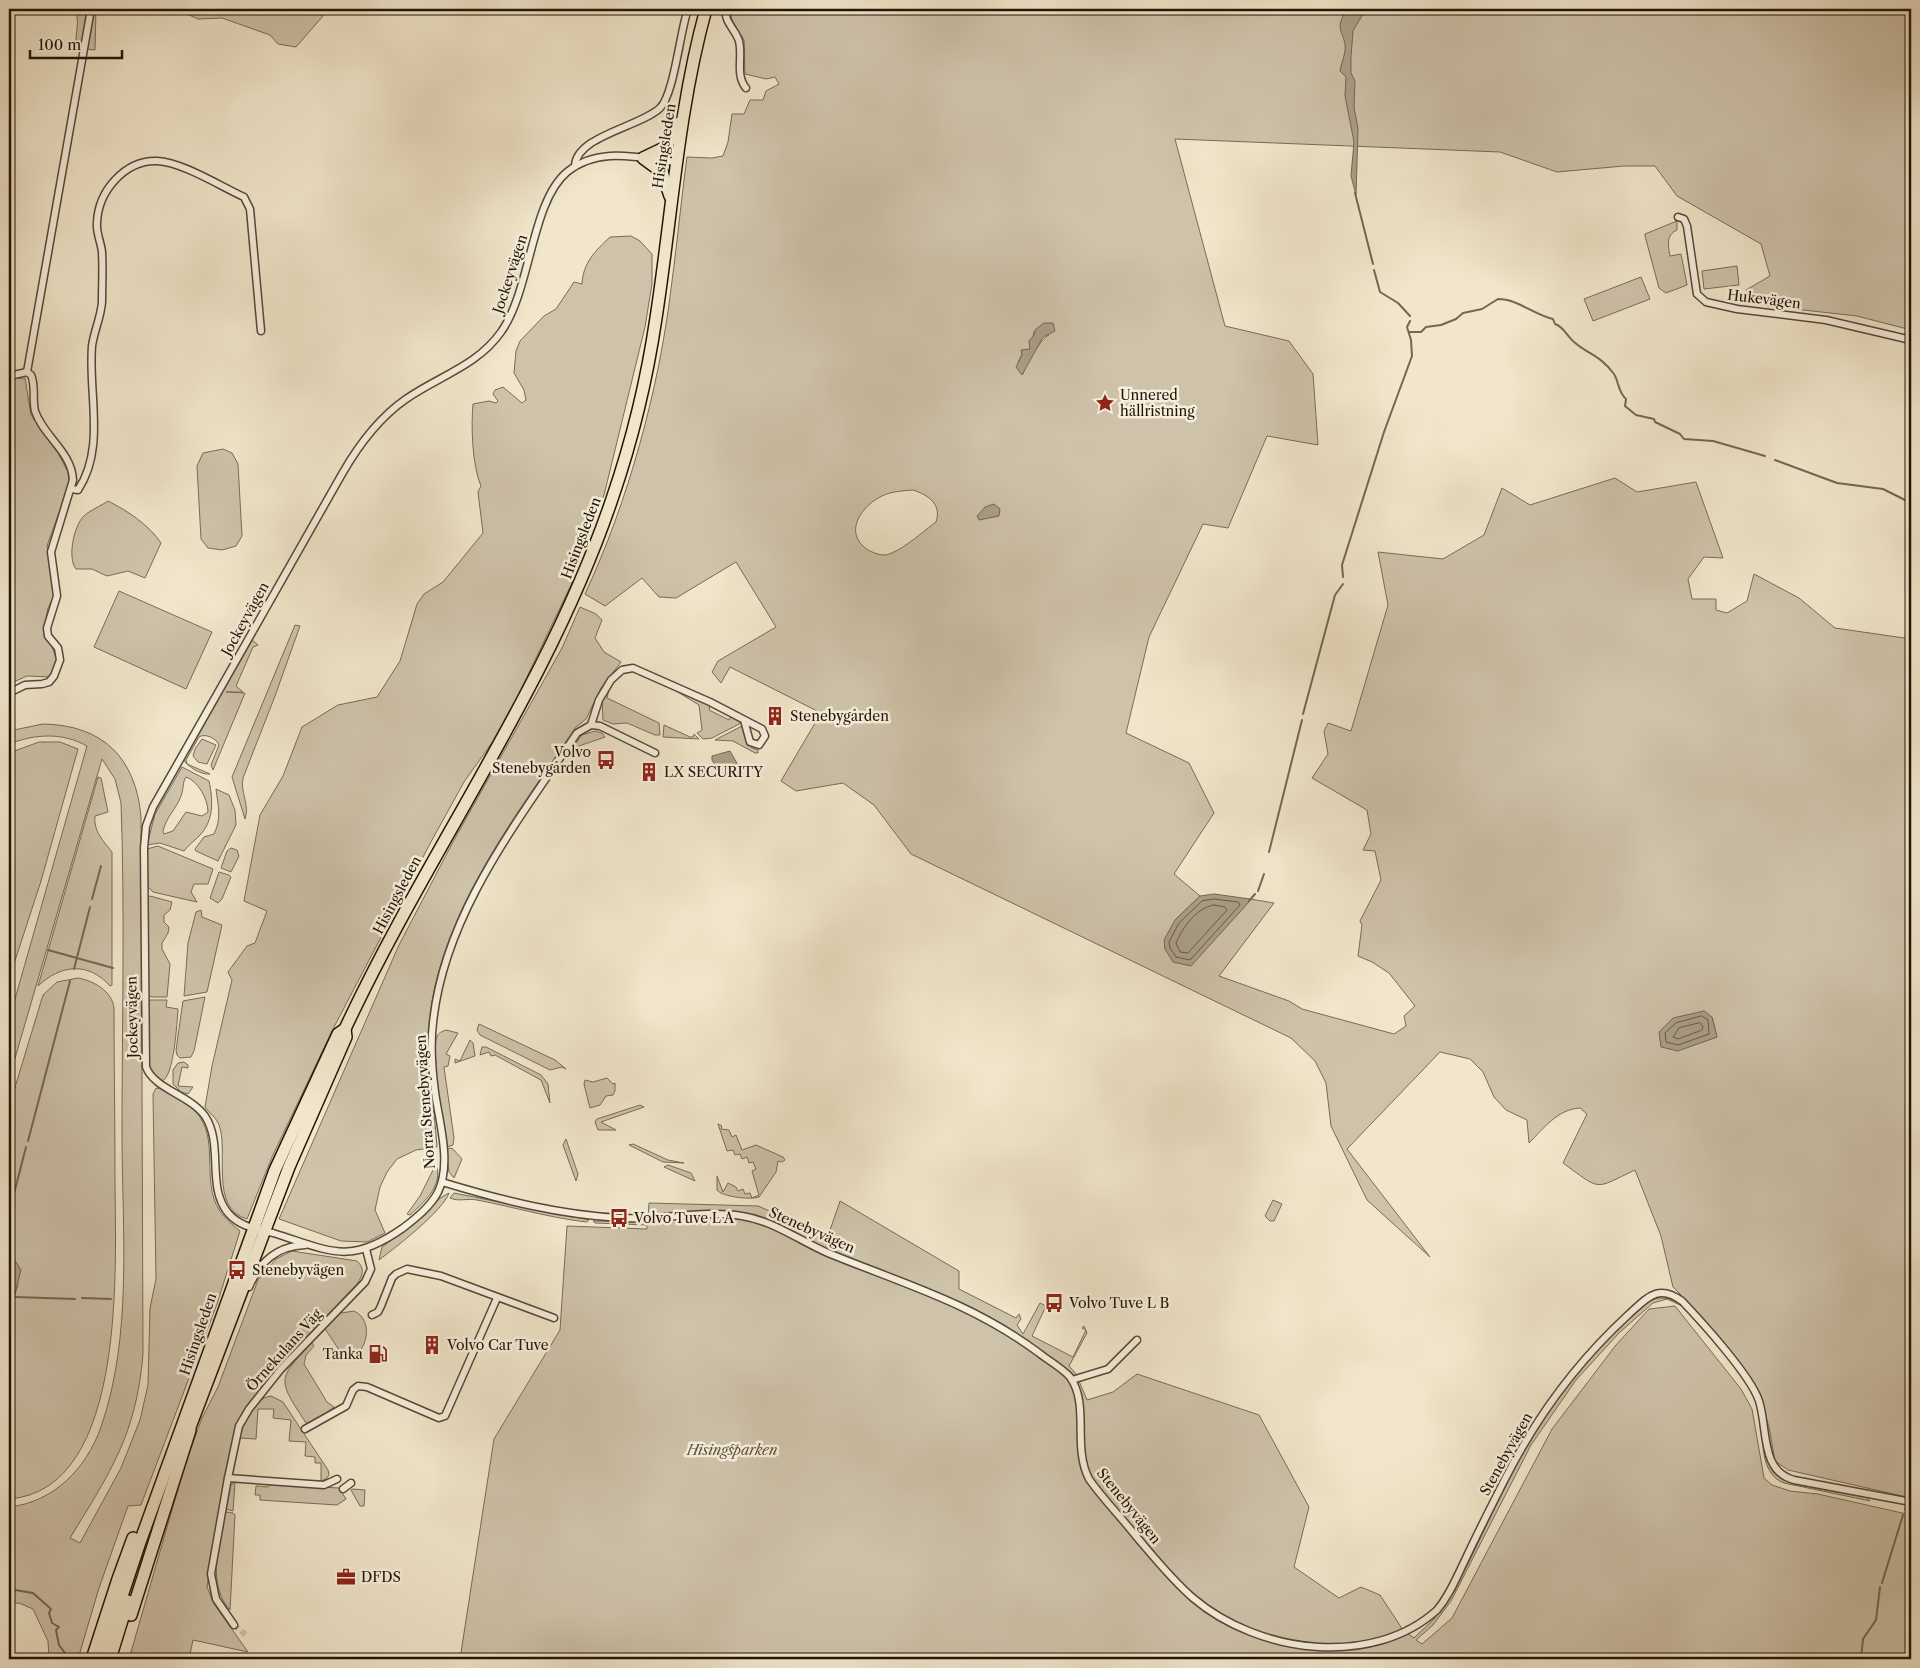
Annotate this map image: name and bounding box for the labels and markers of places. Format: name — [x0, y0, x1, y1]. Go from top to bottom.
place label: Unnered hällristning — [1120, 386, 1195, 420]
place icon: Unnered hällristning — [1094, 392, 1116, 414]
building icon: Stenebygården — [764, 705, 786, 727]
place label: Stenebygården — [790, 707, 889, 725]
place label: Volvo Stenebygården — [492, 743, 591, 777]
bus stop icon: Volvo Stenebygården — [595, 749, 617, 771]
building icon: LX SECURITY — [638, 761, 660, 783]
place label: LX SECURITY — [664, 763, 764, 781]
bus stop icon: Volvo Tuve L A — [608, 1207, 630, 1229]
place label: Volvo Tuve L A — [633, 1209, 735, 1227]
bus stop icon: Stenebyvägen — [226, 1259, 248, 1281]
place label: Stenebyvägen — [252, 1261, 344, 1279]
bus stop icon: Volvo Tuve L B — [1043, 1292, 1065, 1314]
place label: Volvo Tuve L B — [1068, 1294, 1169, 1312]
building icon: Volvo Car Tuve — [421, 1334, 443, 1356]
place label: Volvo Car Tuve — [446, 1336, 549, 1354]
fuel station icon: Tanka — [367, 1343, 389, 1365]
place label: Tanka — [323, 1345, 364, 1363]
office icon: DFDS — [335, 1566, 357, 1588]
place label: DFDS — [361, 1568, 401, 1586]

